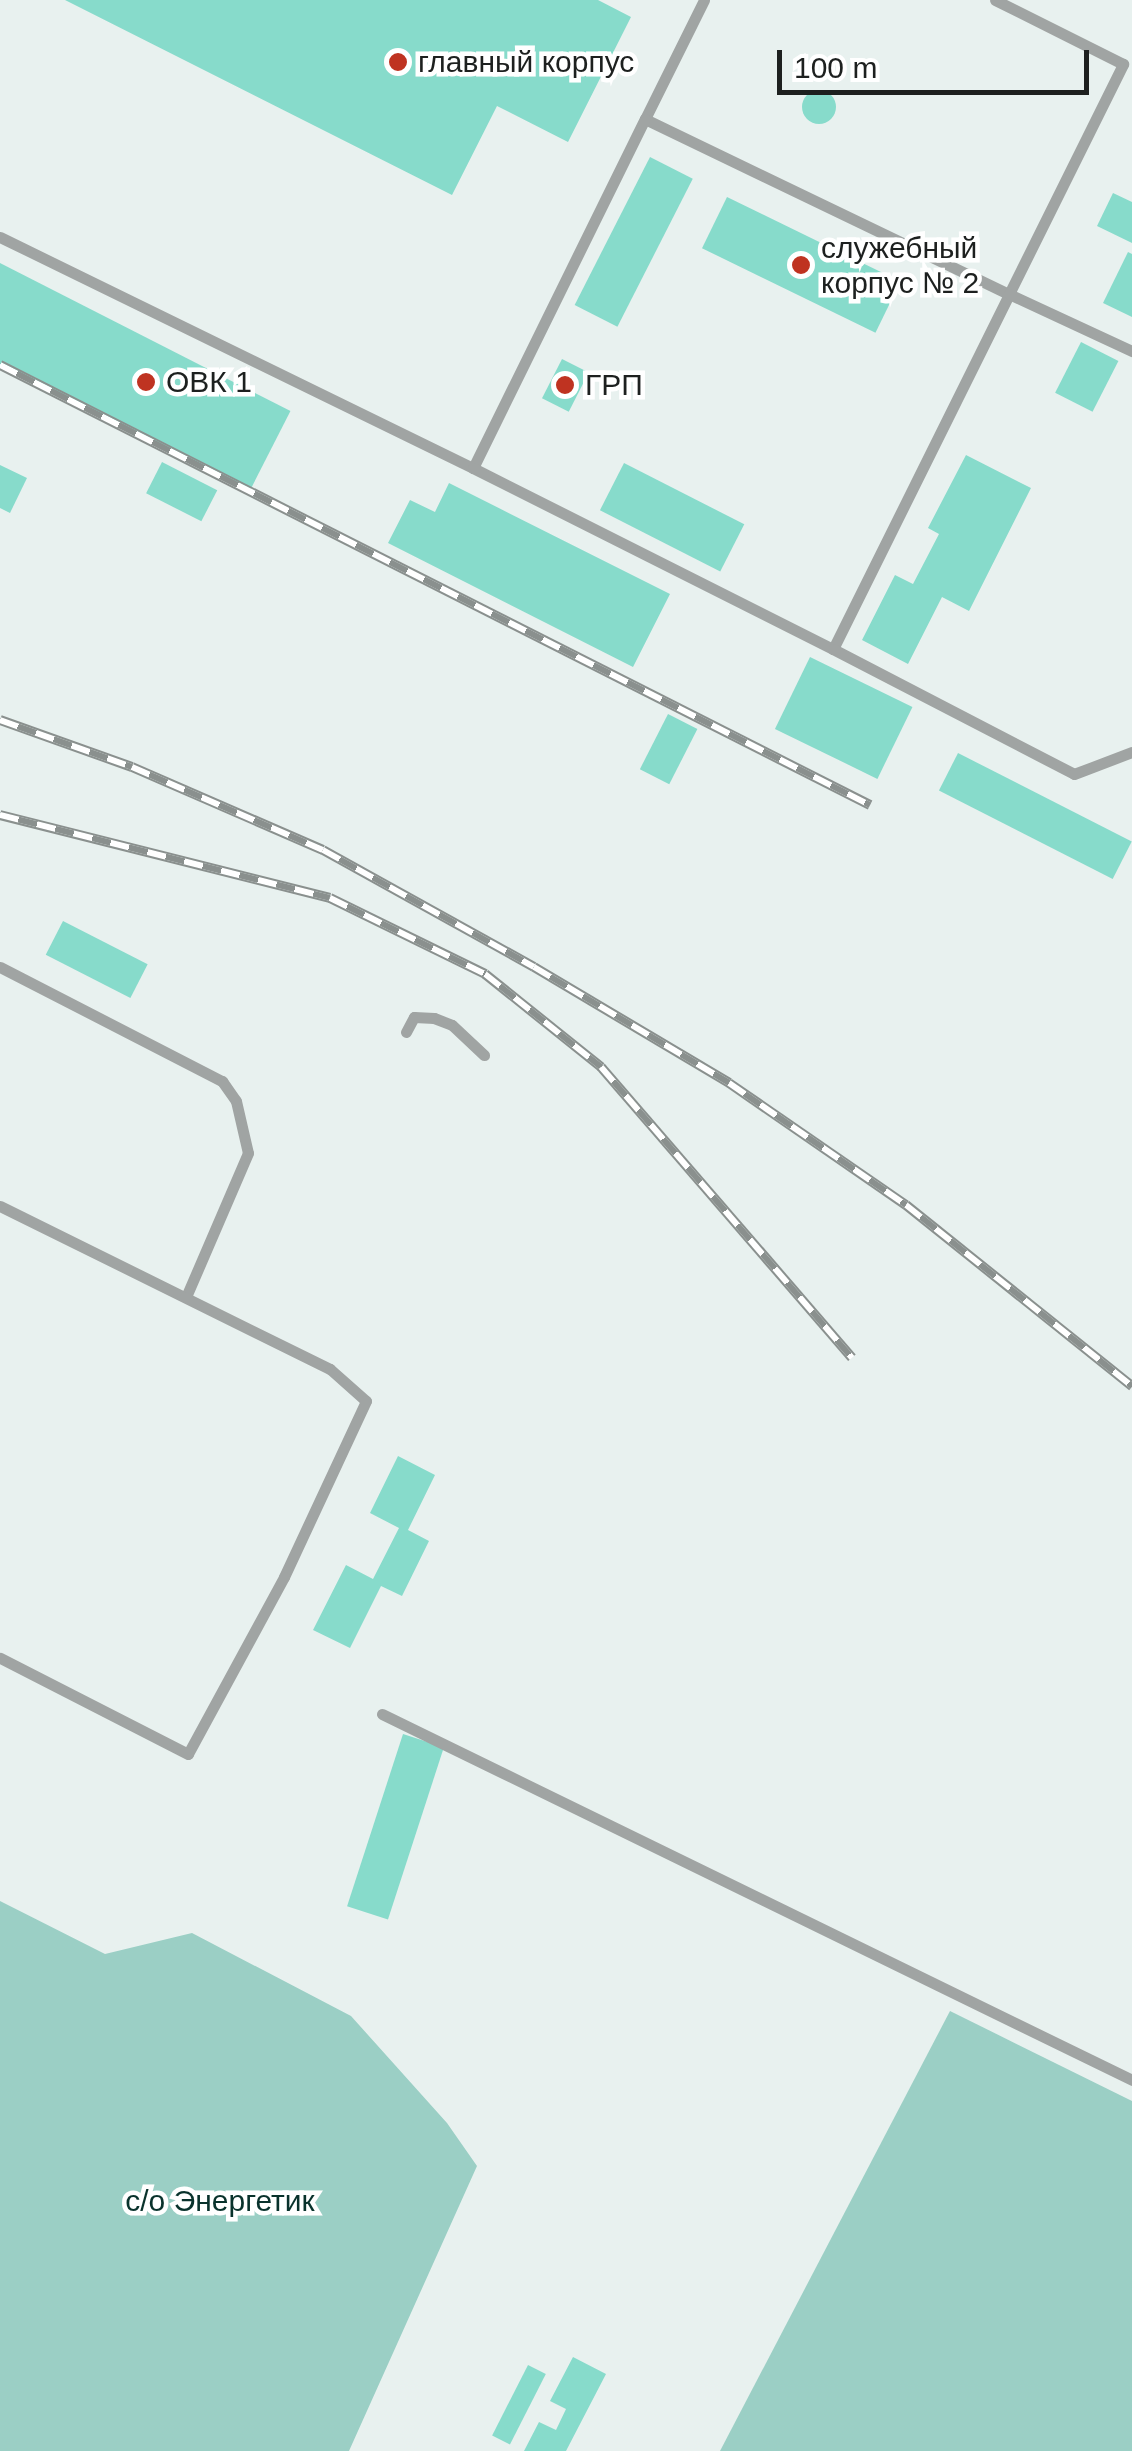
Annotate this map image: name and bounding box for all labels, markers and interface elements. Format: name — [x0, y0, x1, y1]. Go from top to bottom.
scale bar — [782, 30, 1094, 92]
place label: главный корпус — [418, 44, 634, 80]
marker: главный корпус — [387, 51, 409, 73]
text: 100 m — [794, 51, 877, 84]
place label: служебный корпус № 2 — [821, 230, 979, 300]
marker: служебный корпус № 2 — [790, 254, 812, 276]
place label: ОВК 1 — [166, 364, 252, 400]
place label: ГРП — [585, 367, 643, 403]
marker: ОВК 1 — [135, 371, 157, 393]
marker: ГРП — [554, 374, 576, 396]
park label: с/о Энергетик — [125, 2183, 315, 2219]

